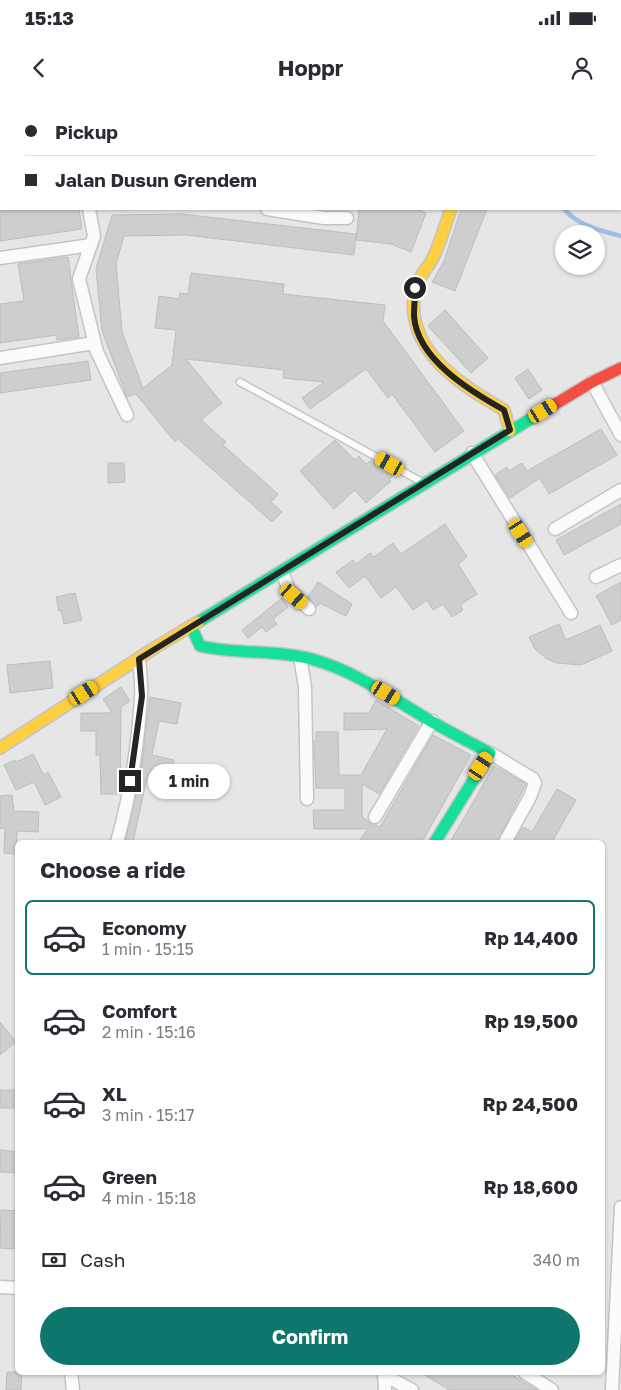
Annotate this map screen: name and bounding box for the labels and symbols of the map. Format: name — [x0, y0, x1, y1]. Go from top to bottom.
route start — [404, 277, 426, 299]
car — [526, 397, 559, 425]
car — [373, 450, 406, 478]
car — [506, 516, 535, 550]
car — [277, 580, 310, 612]
car — [67, 679, 100, 707]
car — [369, 679, 402, 707]
car — [466, 749, 495, 783]
callout: 1 min — [148, 764, 230, 798]
route end — [119, 770, 141, 792]

